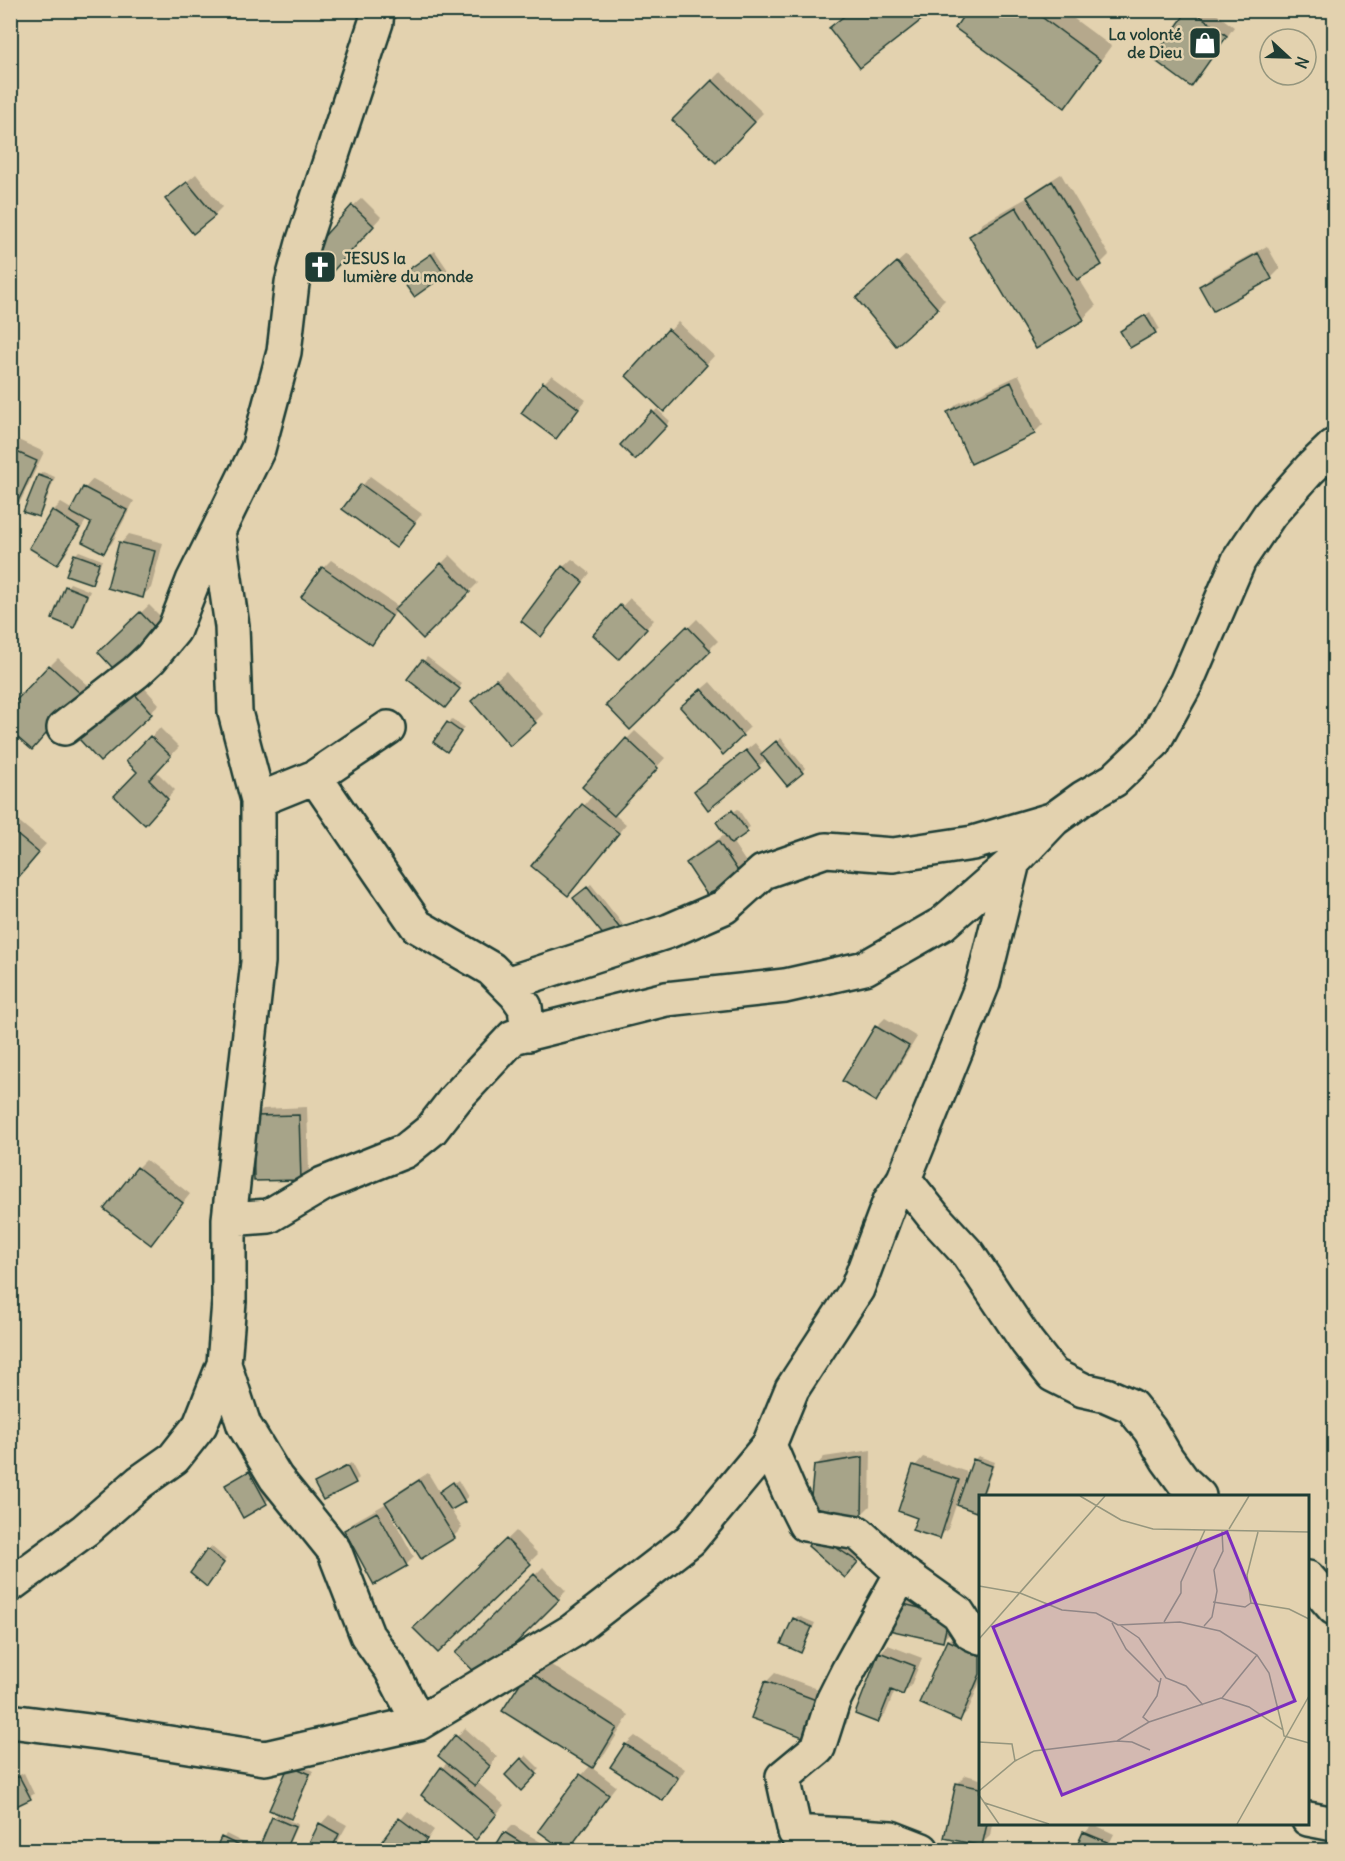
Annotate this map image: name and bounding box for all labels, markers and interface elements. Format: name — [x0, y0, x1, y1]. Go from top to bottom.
place label: La volonté de Dieu — [1108, 24, 1183, 62]
shop icon: La volonté de Dieu — [1187, 25, 1223, 61]
north arrow — [1258, 27, 1318, 87]
text: N — [1291, 54, 1313, 71]
place label: JESUS la lumière du monde — [343, 248, 474, 286]
church icon: JESUS la lumière du monde — [302, 249, 338, 285]
inset map — [979, 1495, 1309, 1825]

